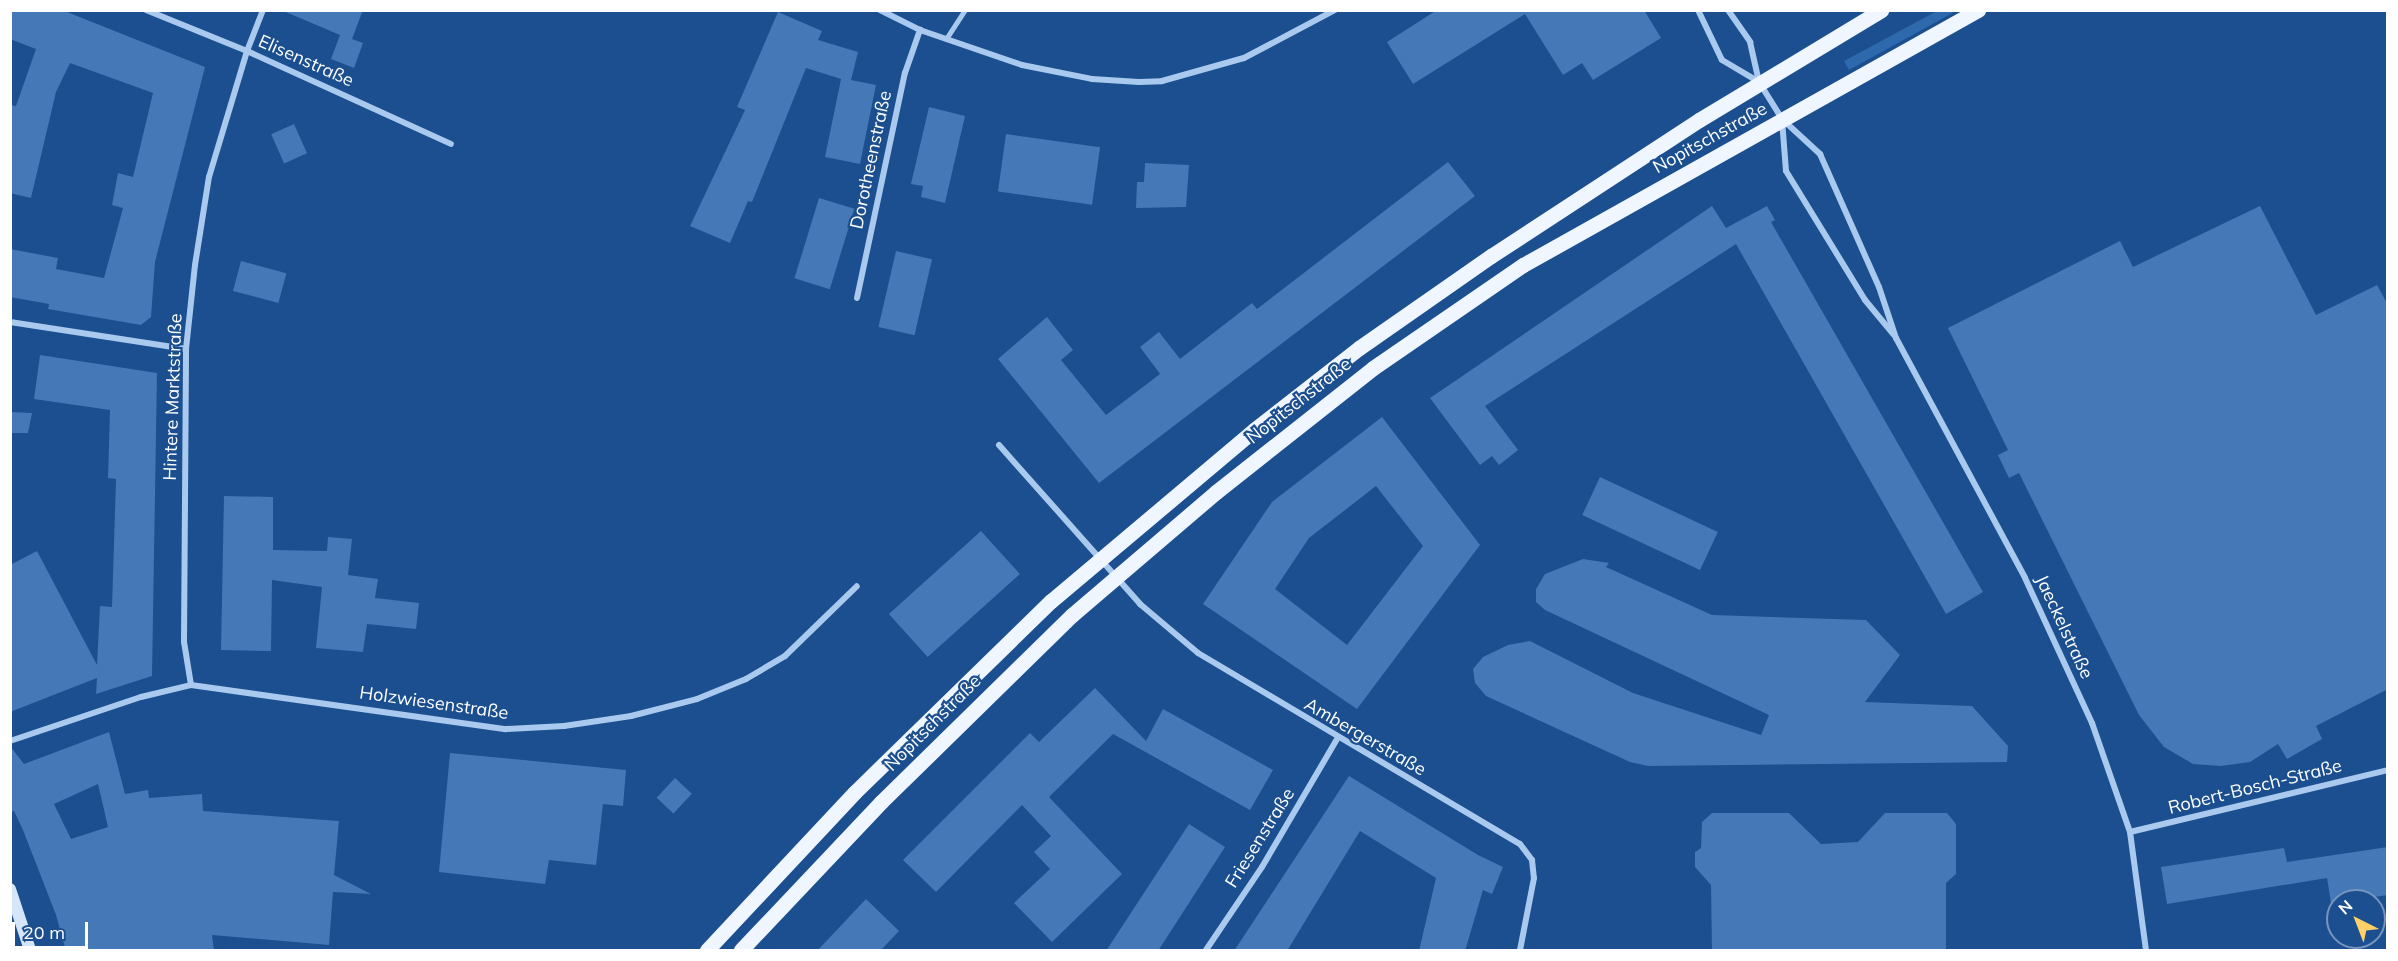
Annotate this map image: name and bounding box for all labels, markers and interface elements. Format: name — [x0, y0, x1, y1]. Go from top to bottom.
street label: Elisenstraße — [255, 30, 357, 92]
street label: Dorotheenstraße — [846, 89, 896, 231]
street label: Nopitschstraße — [1649, 98, 1771, 178]
street label: Hintere Marktstraße — [159, 313, 187, 481]
street label: Nopitschstraße — [1242, 353, 1356, 449]
street label: Jaeckelstraße — [2031, 572, 2097, 682]
street label: Nopitschstraße — [880, 670, 986, 776]
street label: Holzwiesenstraße — [358, 682, 510, 724]
street label: Ambergerstraße — [1300, 693, 1430, 781]
street label: Robert-Bosch-Straße — [2166, 755, 2344, 819]
street label: Friesenstraße — [1221, 784, 1299, 892]
north arrow — [2326, 889, 2386, 949]
text: N — [2334, 896, 2356, 919]
scale bar — [15, 910, 92, 948]
text: 20 m — [23, 921, 65, 944]

